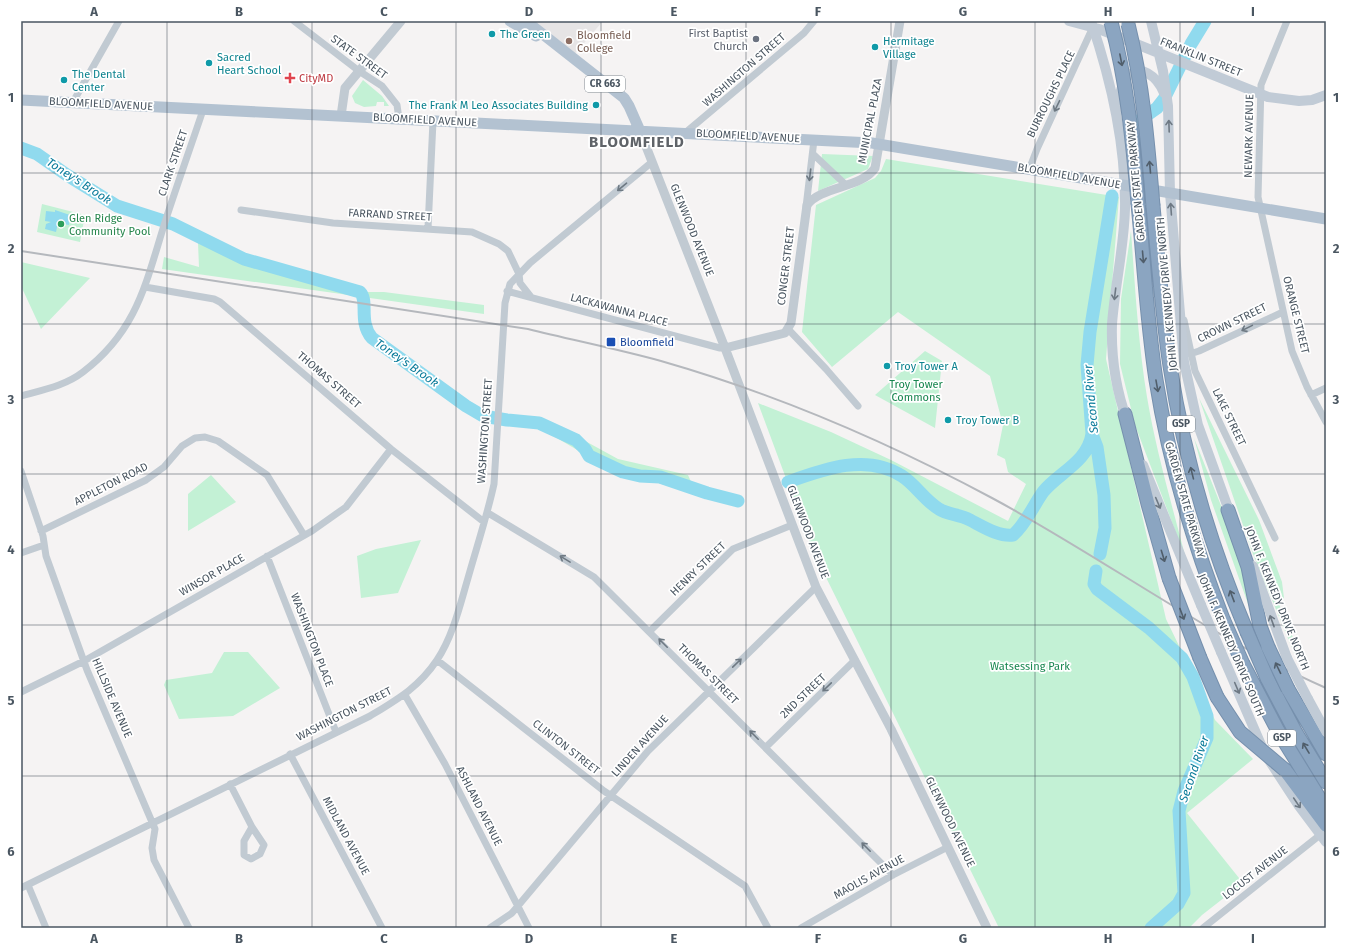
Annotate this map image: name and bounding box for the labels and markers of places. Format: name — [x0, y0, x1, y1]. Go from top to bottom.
place label: First Baptist Church — [688, 27, 748, 53]
place label: The Green — [500, 28, 550, 41]
marker: The Green — [487, 29, 497, 39]
place label: Bloomfield College — [577, 29, 631, 55]
marker: First Baptist Church — [751, 34, 761, 44]
place label: Hermitage Village — [883, 35, 935, 61]
marker: Bloomfield College — [564, 36, 574, 46]
marker: Hermitage Village — [870, 42, 880, 52]
place label: Sacred Heart School — [217, 51, 281, 77]
marker: Sacred Heart School — [204, 58, 214, 68]
place label: The Dental Center — [72, 68, 126, 94]
marker: CityMD — [284, 72, 296, 84]
place label: CityMD — [299, 72, 333, 85]
marker: The Dental Center — [59, 75, 69, 85]
place label: The Frank M Leo Associates Building — [409, 99, 588, 112]
marker: The Frank M Leo Associates Building — [591, 100, 601, 110]
place label: Glen Ridge Community Pool — [69, 212, 151, 238]
marker: Glen Ridge Community Pool — [56, 219, 66, 229]
marker: Bloomfield — [605, 336, 617, 348]
place label: Bloomfield — [620, 336, 674, 349]
place label: Troy Tower A — [895, 360, 959, 373]
marker: Troy Tower A — [882, 361, 892, 371]
place label: Troy Tower B — [956, 414, 1020, 427]
marker: Troy Tower B — [943, 415, 953, 425]

